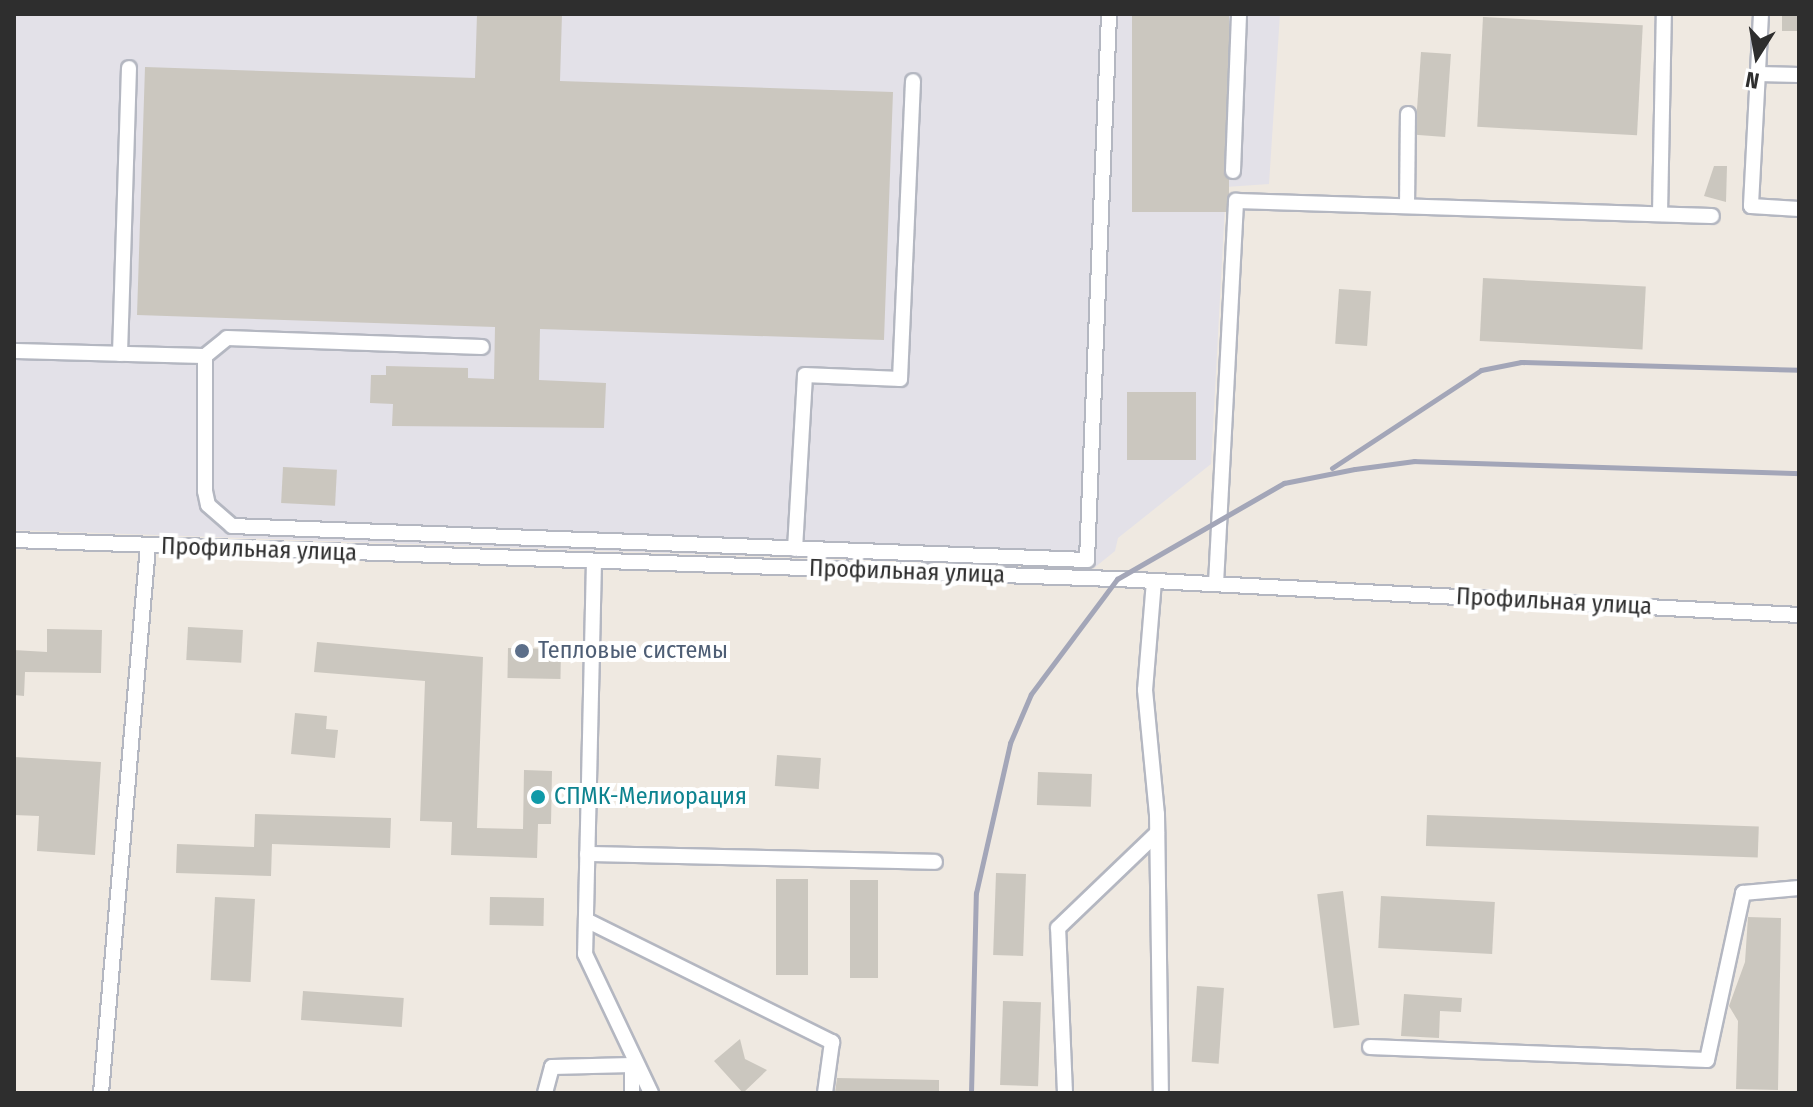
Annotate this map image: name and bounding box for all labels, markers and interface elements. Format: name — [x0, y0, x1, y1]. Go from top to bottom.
north arrow — [1717, 16, 1797, 96]
text: N — [1743, 66, 1761, 95]
street label: Профильная улица — [161, 532, 357, 568]
street label: Профильная улица — [809, 554, 1005, 590]
street label: Профильная улица — [1455, 582, 1653, 622]
place label: Тепловые системы — [538, 637, 728, 665]
marker: Тепловые системы — [513, 642, 531, 660]
place label: СПМК-Мелиорация — [554, 783, 747, 811]
marker: СПМК-Мелиорация — [529, 788, 547, 806]

